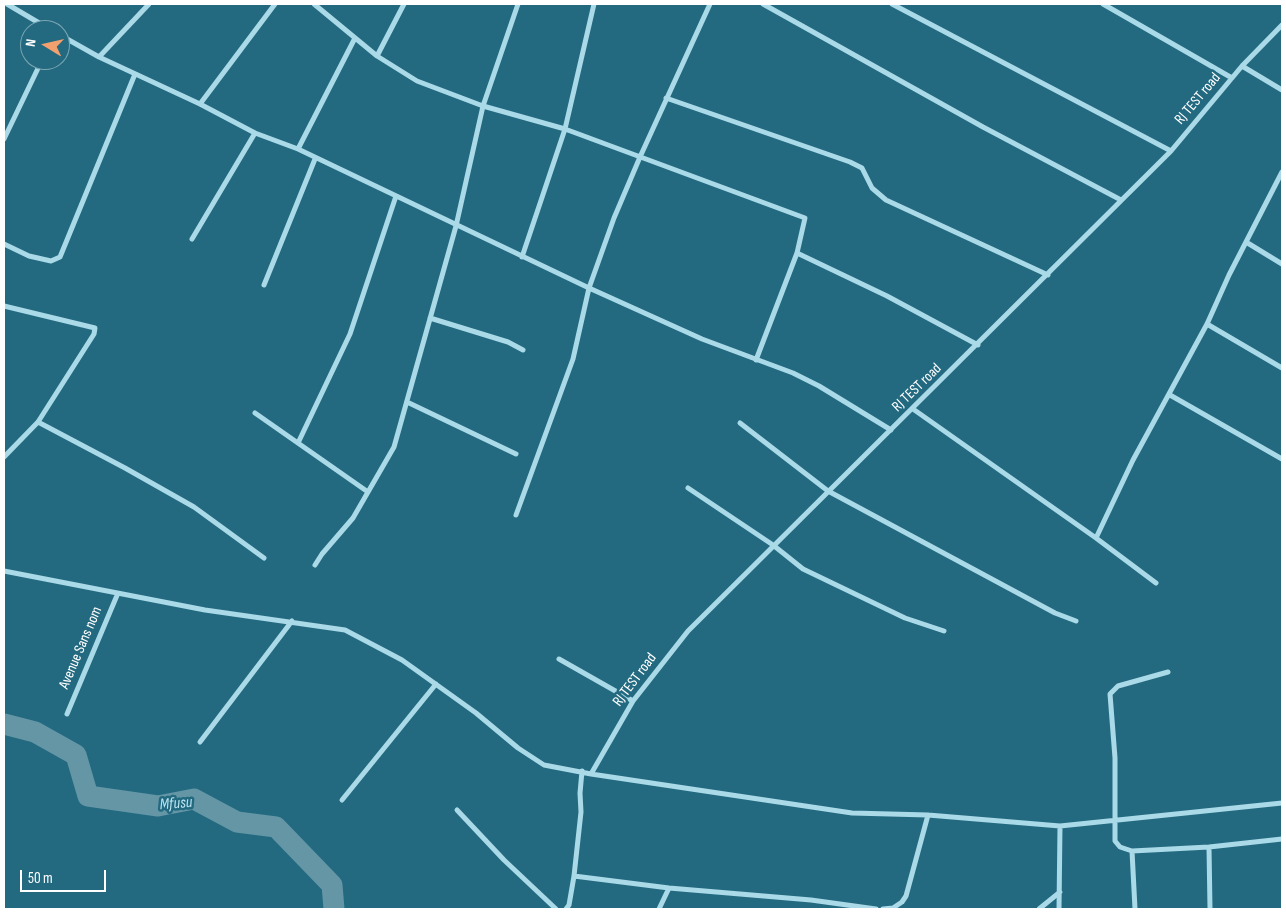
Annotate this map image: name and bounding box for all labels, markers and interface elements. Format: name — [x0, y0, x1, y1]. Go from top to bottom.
north arrow — [20, 20, 70, 70]
text: N — [22, 38, 40, 48]
street label: RJ TEST road — [1171, 70, 1225, 128]
street label: RJ TEST road — [889, 360, 945, 416]
street label: Avenue Sans nom — [56, 604, 106, 692]
street label: RJ TEST road — [609, 650, 661, 710]
water label: Mfusu — [159, 793, 193, 815]
scale bar — [22, 860, 109, 892]
text: 50 m — [28, 869, 53, 888]

